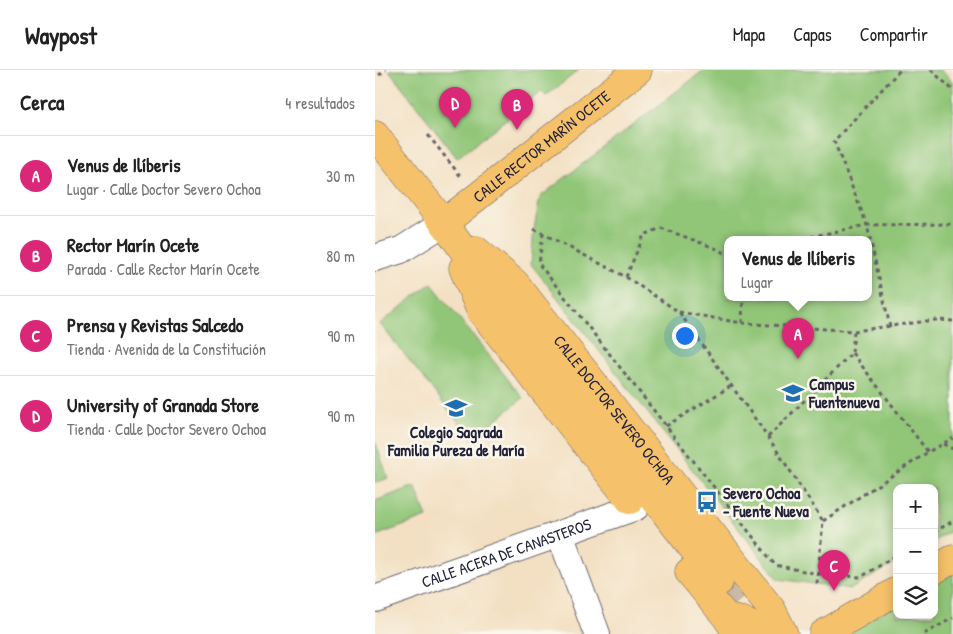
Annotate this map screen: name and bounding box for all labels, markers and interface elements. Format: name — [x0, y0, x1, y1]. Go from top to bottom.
text: Waypost — [25, 19, 97, 51]
text: Mapa — [733, 22, 765, 47]
text: Capas — [793, 22, 832, 47]
text: Compartir — [860, 22, 928, 47]
street label: CALLE RECTOR MARÍN OCETE — [468, 85, 615, 207]
pin: D — [439, 87, 471, 128]
text: Cerca — [20, 88, 64, 117]
pin: B — [501, 89, 533, 130]
text: 4 resultados — [285, 92, 355, 114]
text: Venus de Ilíberis — [67, 152, 181, 178]
text: A — [32, 165, 40, 187]
text: 30 m — [326, 165, 355, 187]
text: Lugar · Calle Doctor Severo Ochoa — [67, 178, 261, 200]
text: Rector Marín Ocete — [67, 232, 199, 258]
popup — [724, 236, 872, 301]
text: B — [32, 245, 40, 267]
text: 80 m — [326, 245, 355, 267]
text: Venus de Ilíberis — [741, 245, 855, 271]
text: Parada · Calle Rector Marín Ocete — [67, 258, 260, 280]
text: Lugar — [741, 271, 773, 293]
text: Prensa y Revistas Salcedo — [67, 312, 243, 338]
pin: A — [782, 318, 814, 359]
your location — [672, 323, 698, 349]
text: C — [32, 325, 40, 347]
text: 90 m — [327, 325, 355, 347]
street label: CALLE DOCTOR SEVERO OCHOA — [549, 330, 680, 489]
text: Tienda · Avenida de la Constitución — [67, 338, 266, 360]
place label: Campus Fuentenueva — [808, 373, 880, 413]
school or university icon: Campus Fuentenueva — [780, 380, 806, 406]
text: University of Granada Store — [67, 392, 259, 418]
school or university icon: Colegio Sagrada Familia Pureza de María — [443, 395, 469, 421]
text: D — [32, 405, 40, 427]
text: 90 m — [327, 405, 355, 427]
text: Tienda · Calle Doctor Severo Ochoa — [67, 418, 266, 440]
place label: Colegio Sagrada Familia Pureza de María — [387, 421, 525, 461]
place label: Severo Ochoa - Fuente Nueva — [723, 482, 809, 522]
map controls — [893, 484, 938, 619]
button: + — [893, 484, 938, 529]
bus stop icon: Severo Ochoa - Fuente Nueva — [694, 489, 720, 515]
street label: CALLE ACERA DE CANASTEROS — [418, 513, 595, 593]
button: − — [893, 529, 938, 574]
pin: C — [818, 550, 850, 591]
button: layers — [893, 574, 938, 619]

